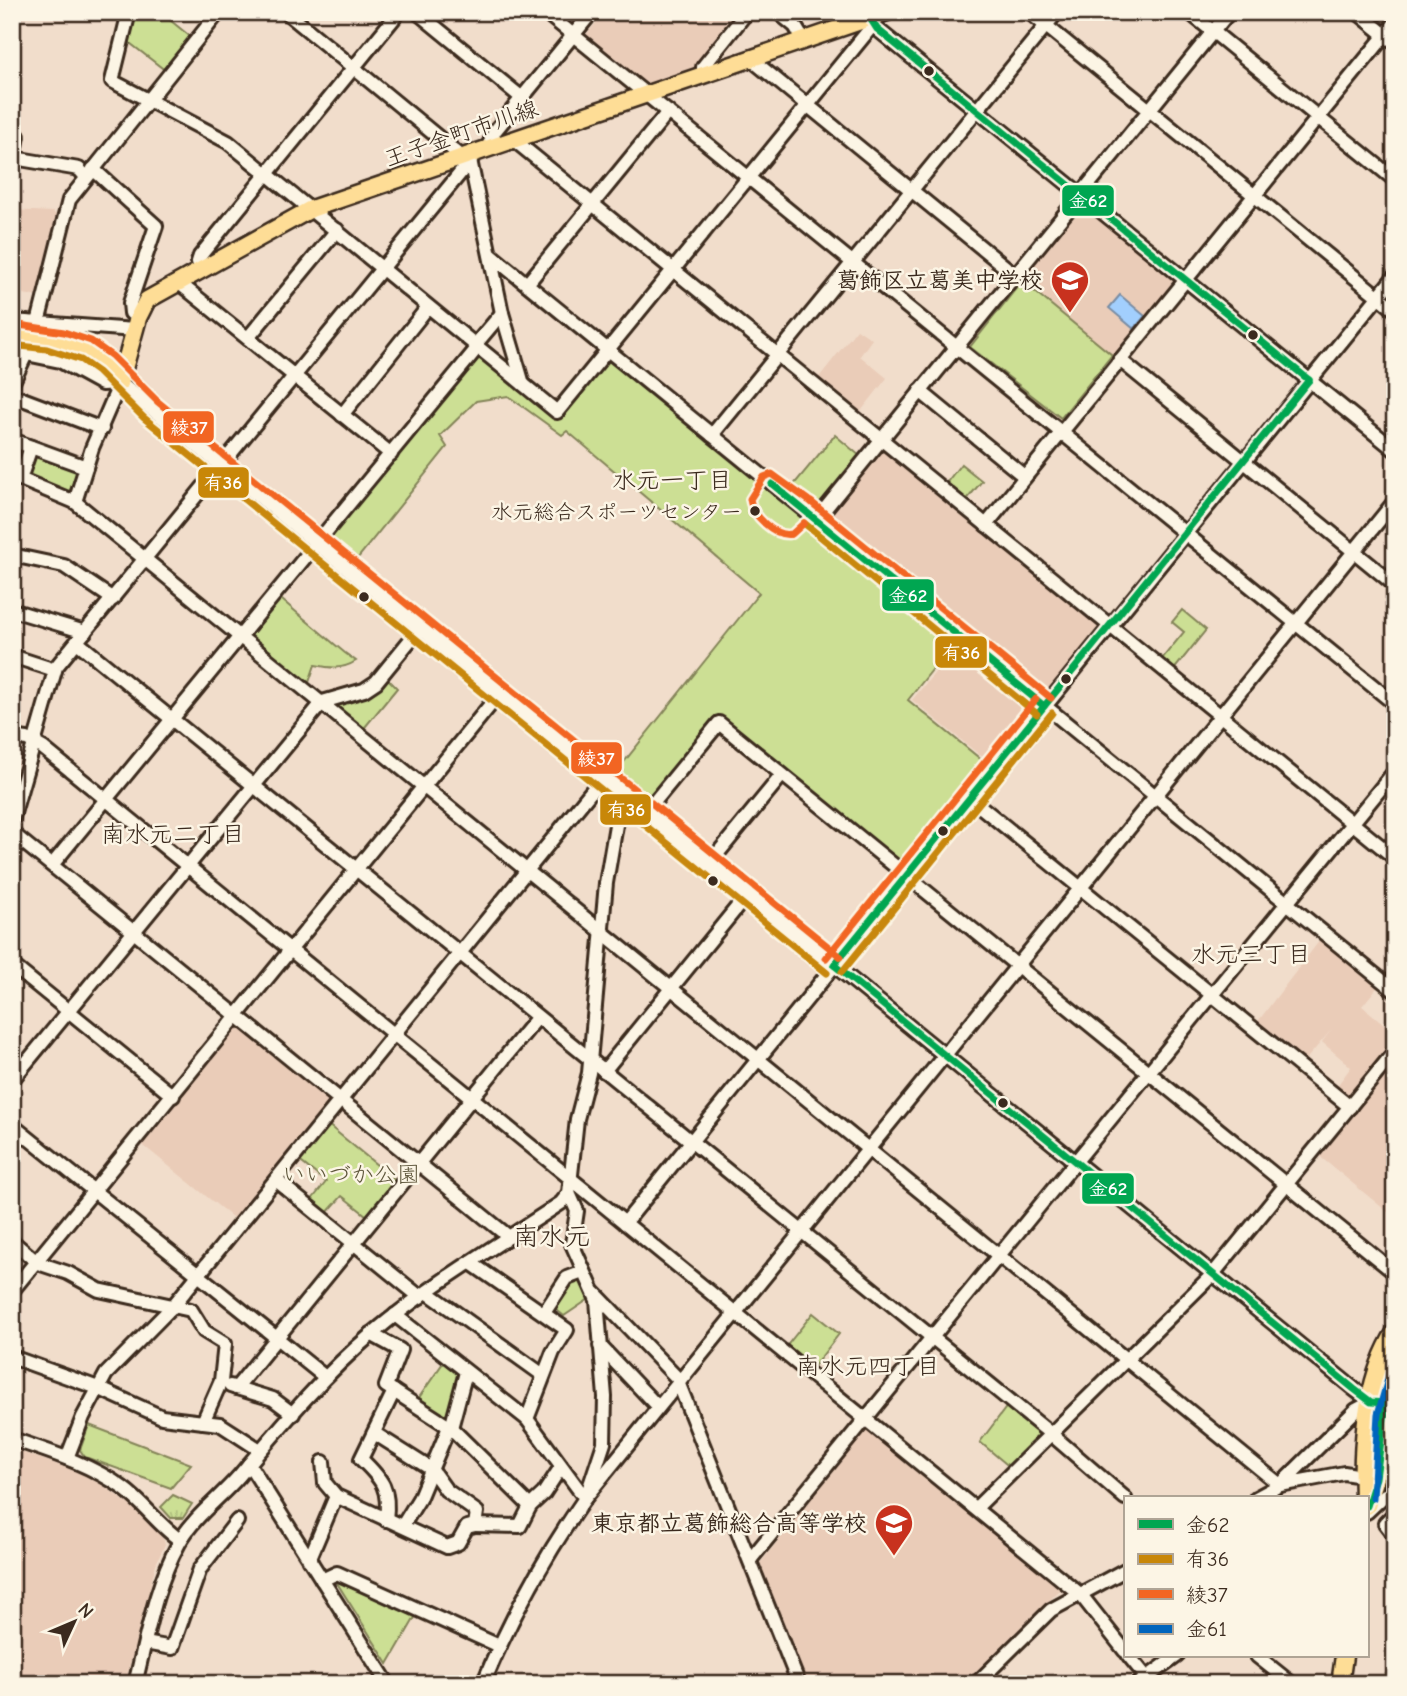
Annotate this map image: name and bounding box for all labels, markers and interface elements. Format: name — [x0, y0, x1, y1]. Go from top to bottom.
unlabelled marker — [922, 64, 936, 78]
street label: 王子金町市川線 — [381, 95, 542, 172]
line badge: 金62 — [1061, 184, 1115, 217]
text: 金62 — [1069, 190, 1107, 212]
school or university icon: 葛飾区立葛美中学校 — [1049, 259, 1091, 314]
place label: 葛飾区立葛美中学校 — [836, 267, 1043, 294]
unlabelled marker — [1246, 328, 1260, 342]
line badge: 綾37 — [162, 410, 215, 444]
text: 綾37 — [171, 417, 208, 439]
line badge: 有36 — [197, 466, 250, 499]
district label: 水元一丁目 — [612, 466, 732, 494]
text: 有36 — [204, 472, 242, 494]
place label: 水元総合スポーツセンター — [491, 500, 742, 524]
marker: 水元総合スポーツセンター — [748, 504, 762, 518]
line badge: 金62 — [881, 578, 935, 612]
text: 金62 — [889, 585, 927, 607]
unlabelled marker — [357, 590, 371, 604]
line badge: 有36 — [934, 635, 988, 669]
text: 有36 — [942, 642, 980, 664]
unlabelled marker — [1059, 672, 1073, 686]
line badge: 綾37 — [570, 741, 623, 775]
text: 綾37 — [578, 748, 615, 770]
line badge: 有36 — [599, 793, 652, 826]
text: 有36 — [607, 799, 645, 821]
district label: 南水元二丁目 — [101, 820, 245, 848]
unlabelled marker — [936, 824, 950, 838]
unlabelled marker — [706, 874, 720, 888]
district label: 水元三丁目 — [1191, 940, 1311, 968]
unlabelled marker — [996, 1096, 1010, 1110]
park label: いいづか公園 — [282, 1161, 420, 1188]
line badge: 金62 — [1081, 1172, 1135, 1205]
text: 金62 — [1089, 1178, 1127, 1200]
district label: 南水元 — [513, 1222, 591, 1252]
district label: 南水元四丁目 — [796, 1352, 940, 1380]
legend — [1124, 1496, 1368, 1658]
school or university icon: 東京都立葛飾総合高等学校 — [873, 1502, 915, 1557]
place label: 東京都立葛飾総合高等学校 — [591, 1510, 867, 1537]
text: 金62 — [1186, 1513, 1229, 1537]
text: 有36 — [1186, 1547, 1229, 1571]
text: 綾37 — [1186, 1583, 1228, 1607]
north arrow — [38, 1588, 108, 1658]
text: N — [73, 1599, 98, 1623]
text: 金61 — [1186, 1617, 1227, 1641]

